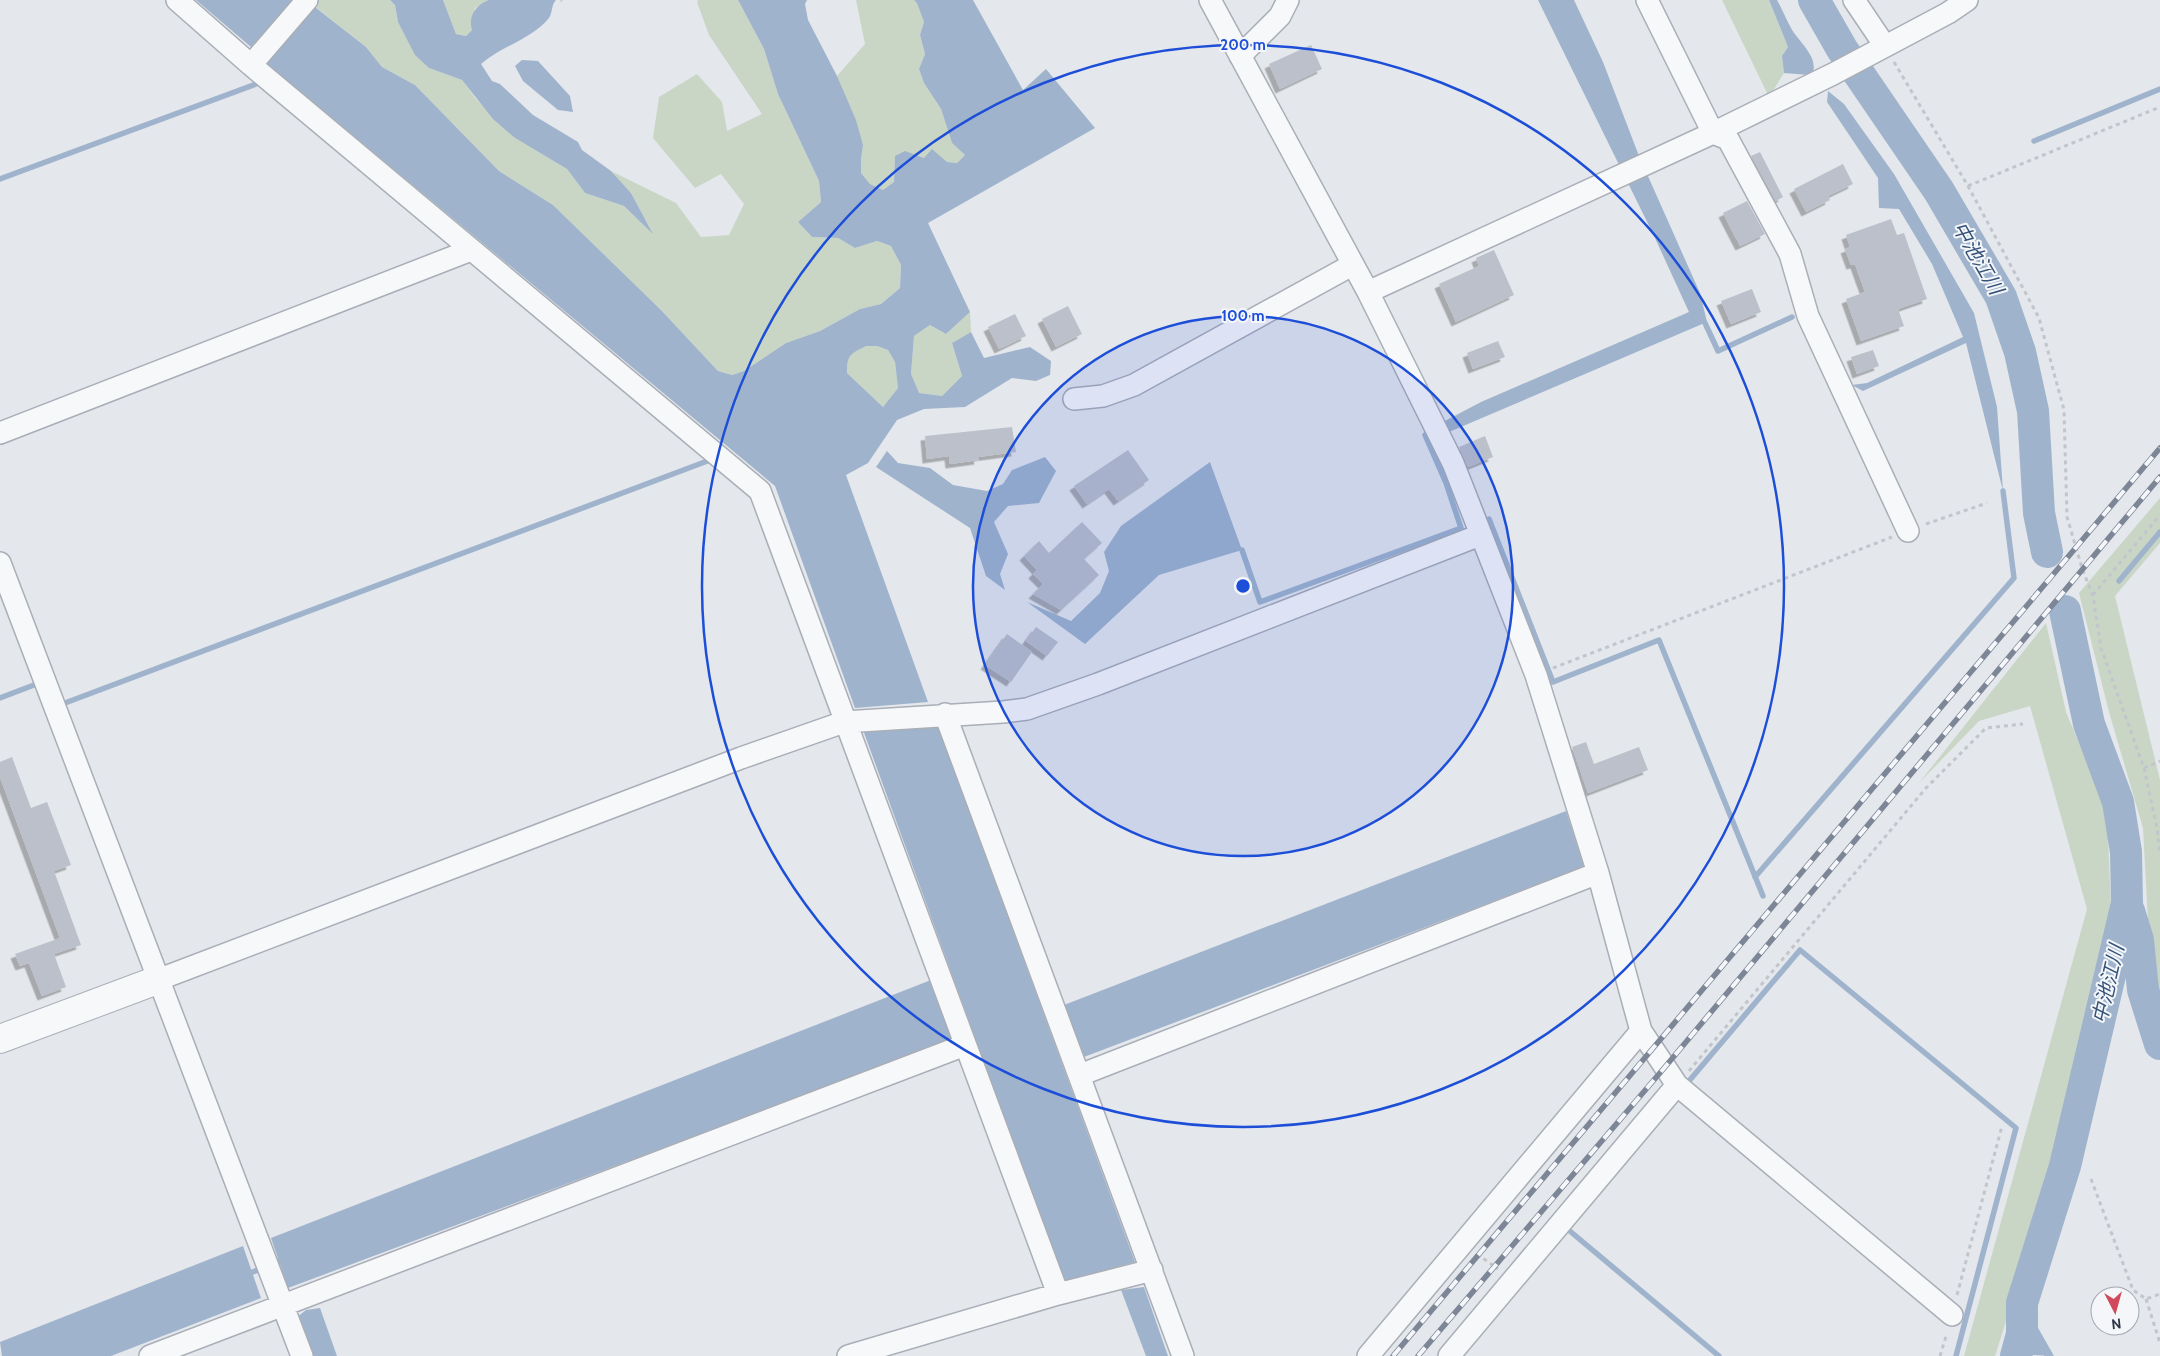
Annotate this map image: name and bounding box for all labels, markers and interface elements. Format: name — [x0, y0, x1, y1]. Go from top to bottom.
text: 200 m — [1220, 36, 1266, 54]
water label: 中池江川 — [1948, 217, 2009, 300]
text: 100 m — [1221, 307, 1265, 325]
centre of rings — [1234, 577, 1252, 595]
water label: 中池江川 — [2087, 940, 2129, 1026]
north arrow — [2090, 1286, 2140, 1336]
text: N — [2110, 1314, 2122, 1333]

